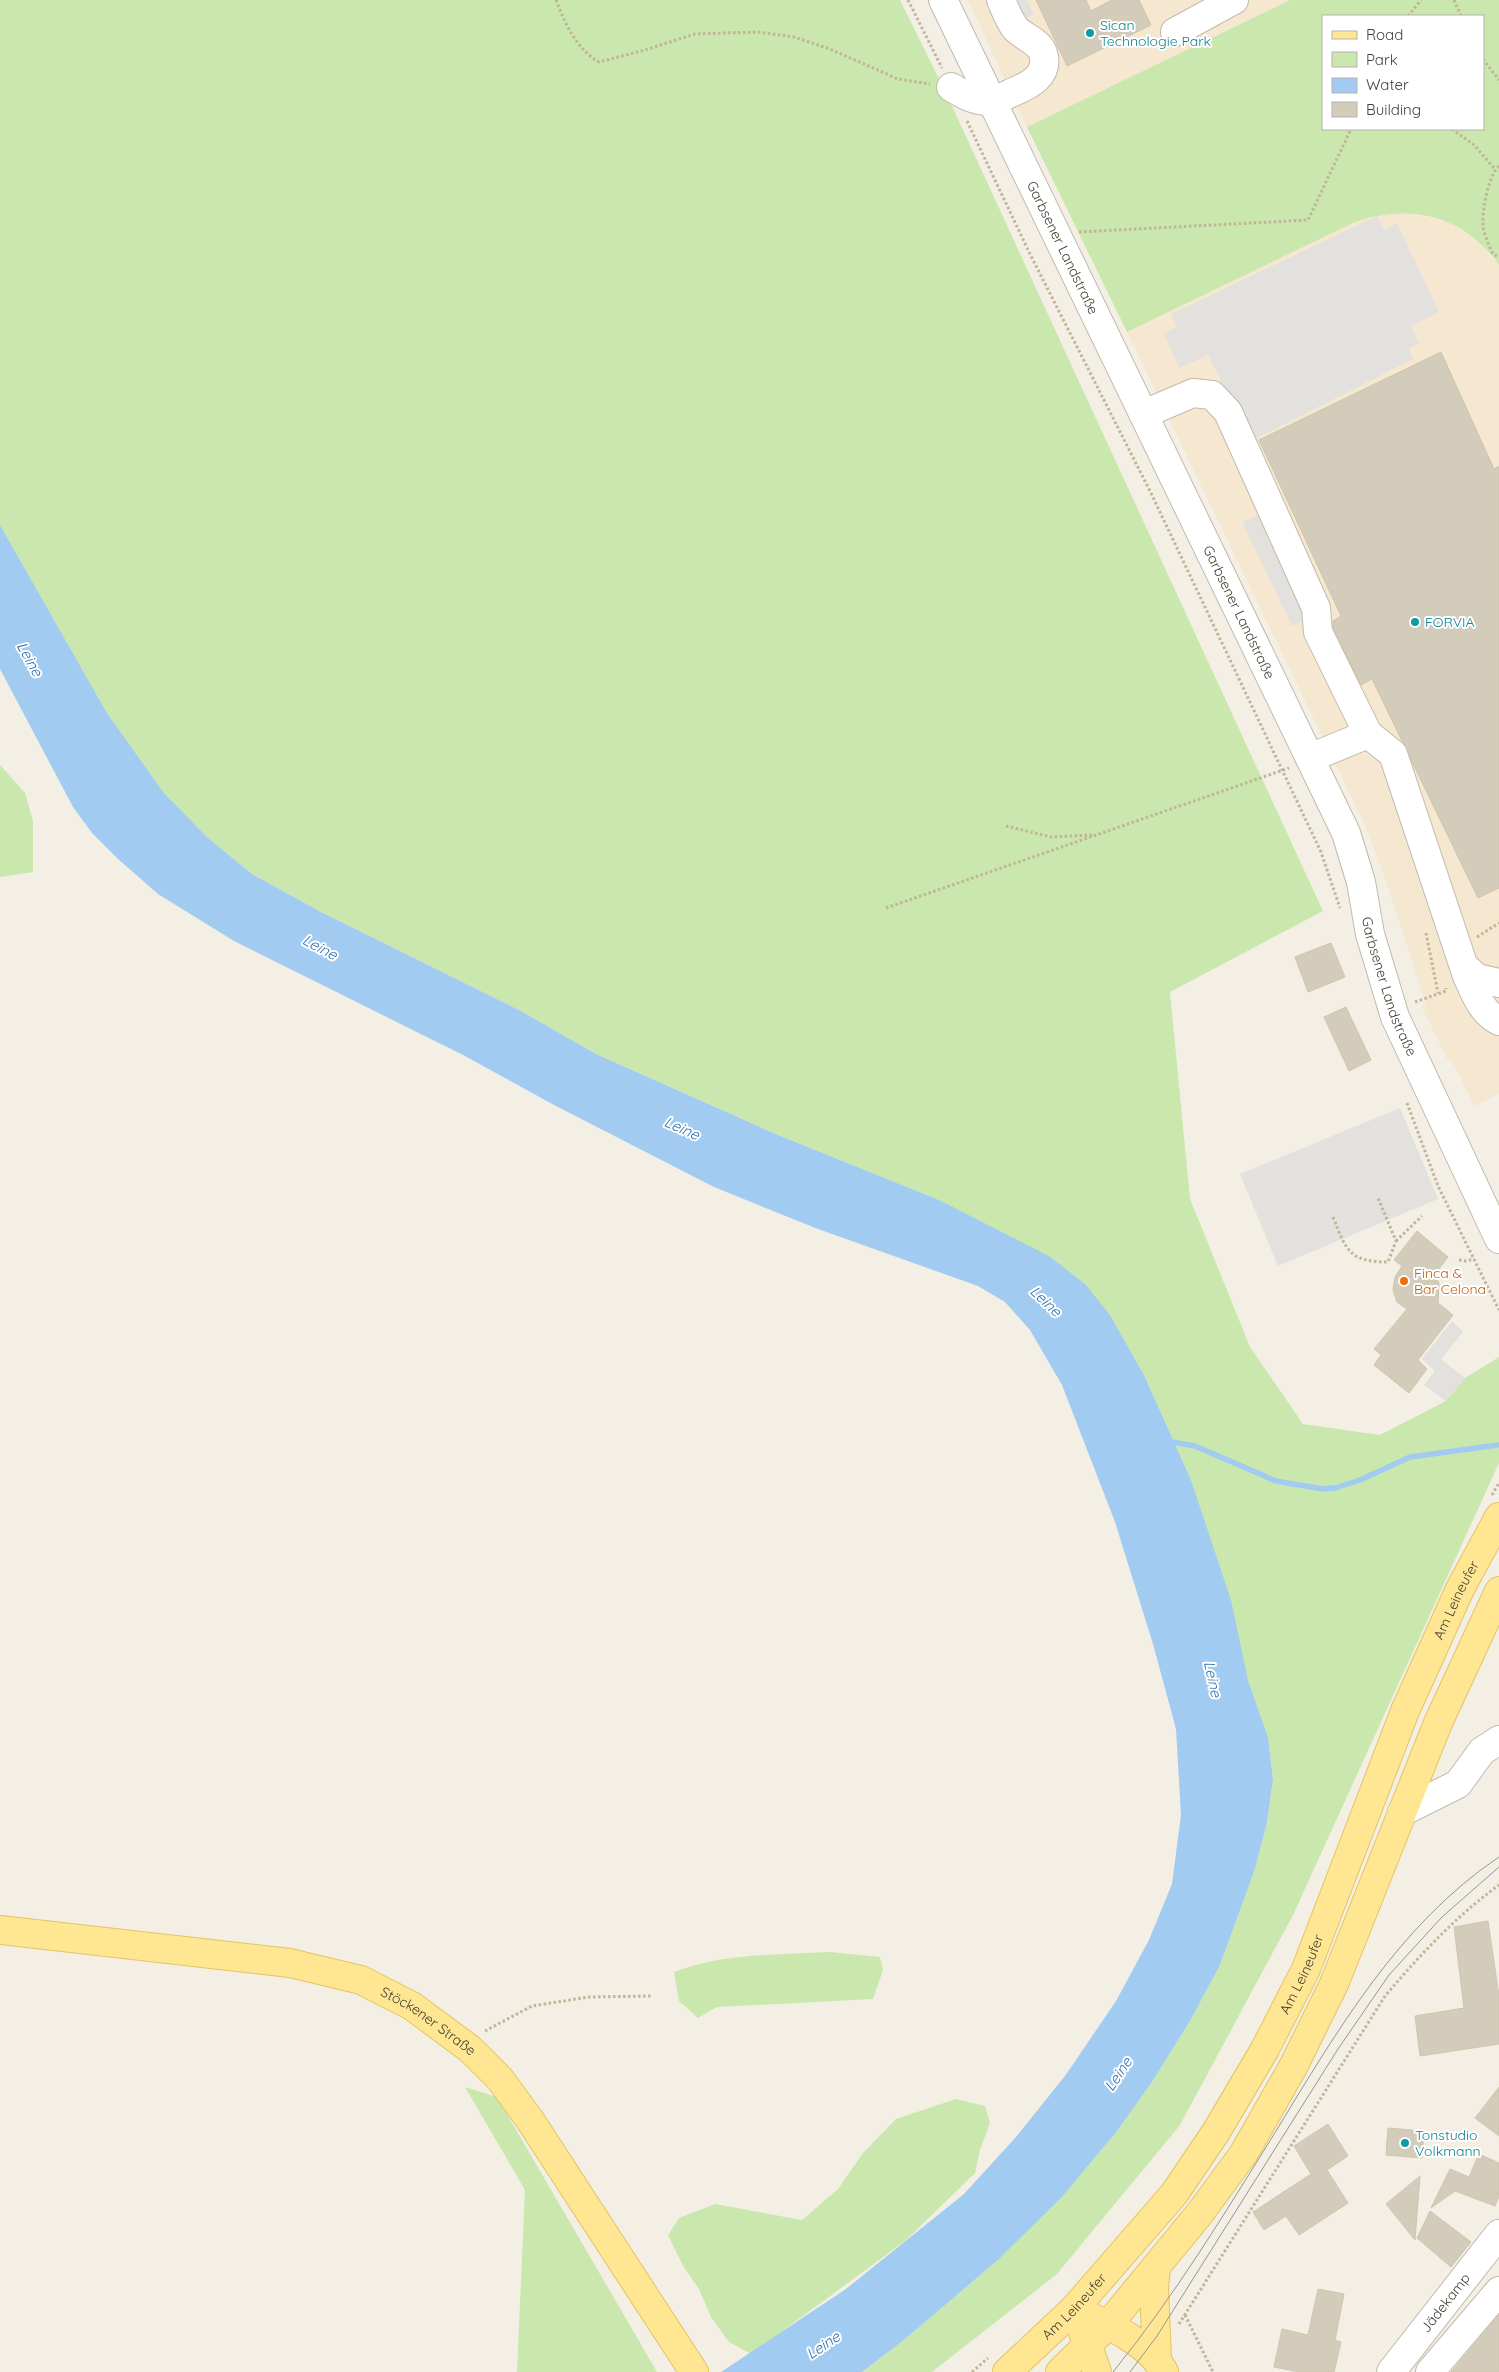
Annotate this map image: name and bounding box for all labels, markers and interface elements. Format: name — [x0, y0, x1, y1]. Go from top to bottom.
legend — [1322, 15, 1484, 130]
place label: Sican Technologie Park — [1100, 16, 1211, 50]
text: Road — [1366, 25, 1403, 44]
marker: Sican Technologie Park — [1084, 27, 1096, 39]
text: Park — [1366, 50, 1398, 69]
text: Water — [1366, 75, 1409, 94]
text: Building — [1366, 100, 1421, 119]
street label: Garbsener Landstraße — [1023, 178, 1103, 317]
street label: Garbsener Landstraße — [1199, 542, 1279, 682]
place label: FORVIA — [1425, 613, 1475, 631]
marker: FORVIA — [1409, 616, 1421, 628]
water label: Leine — [13, 638, 47, 680]
street label: Garbsener Landstraße — [1358, 915, 1421, 1059]
water label: Leine — [299, 930, 341, 964]
water label: Leine — [661, 1112, 703, 1144]
place label: Finca & Bar Celona — [1414, 1264, 1486, 1298]
marker: Finca & Bar Celona — [1398, 1275, 1410, 1287]
water label: Leine — [1026, 1281, 1066, 1321]
street label: Am Leineufer — [1429, 1557, 1483, 1642]
water label: Leine — [1200, 1659, 1226, 1699]
street label: Am Leineufer — [1275, 1931, 1328, 2017]
street label: Stöckener Straße — [378, 1983, 480, 2059]
water label: Leine — [1100, 2053, 1136, 2095]
place label: Tonstudio Volkmann — [1415, 2126, 1481, 2160]
marker: Tonstudio Volkmann — [1399, 2137, 1411, 2149]
street label: Am Leineufer — [1038, 2269, 1111, 2344]
street label: Jädekamp — [1417, 2270, 1474, 2336]
water label: Leine — [802, 2327, 844, 2363]

